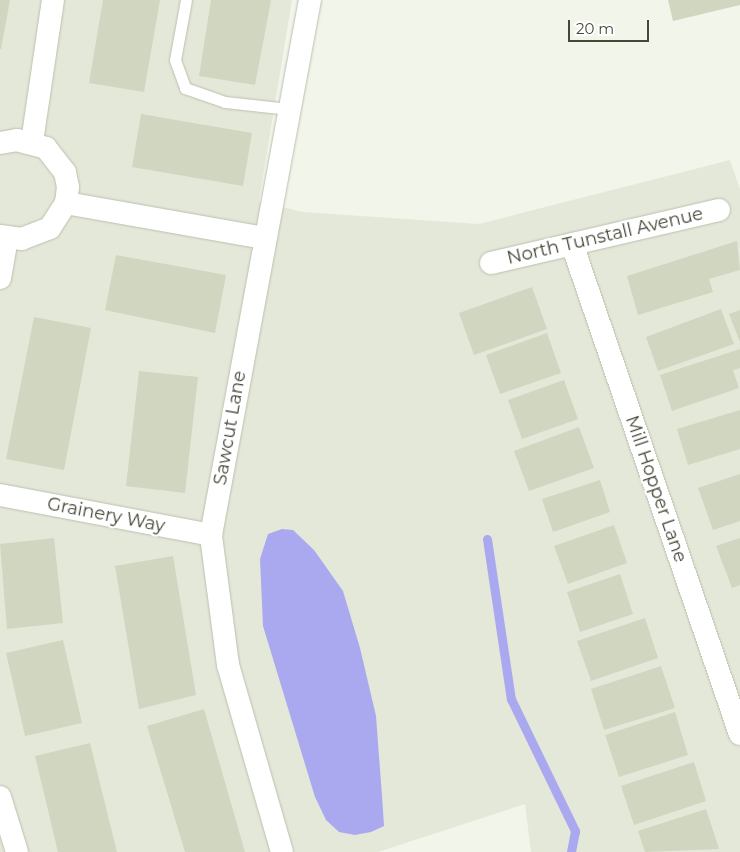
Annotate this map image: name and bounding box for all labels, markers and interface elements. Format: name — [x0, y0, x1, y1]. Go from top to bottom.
scale bar — [570, 10, 651, 42]
text: 20 m — [576, 19, 614, 38]
street label: North Tunstall Avenue — [505, 203, 705, 269]
street label: Sawcut Lane — [209, 369, 251, 487]
street label: Mill Hopper Lane — [621, 413, 691, 565]
street label: Grainery Way — [45, 493, 167, 537]

